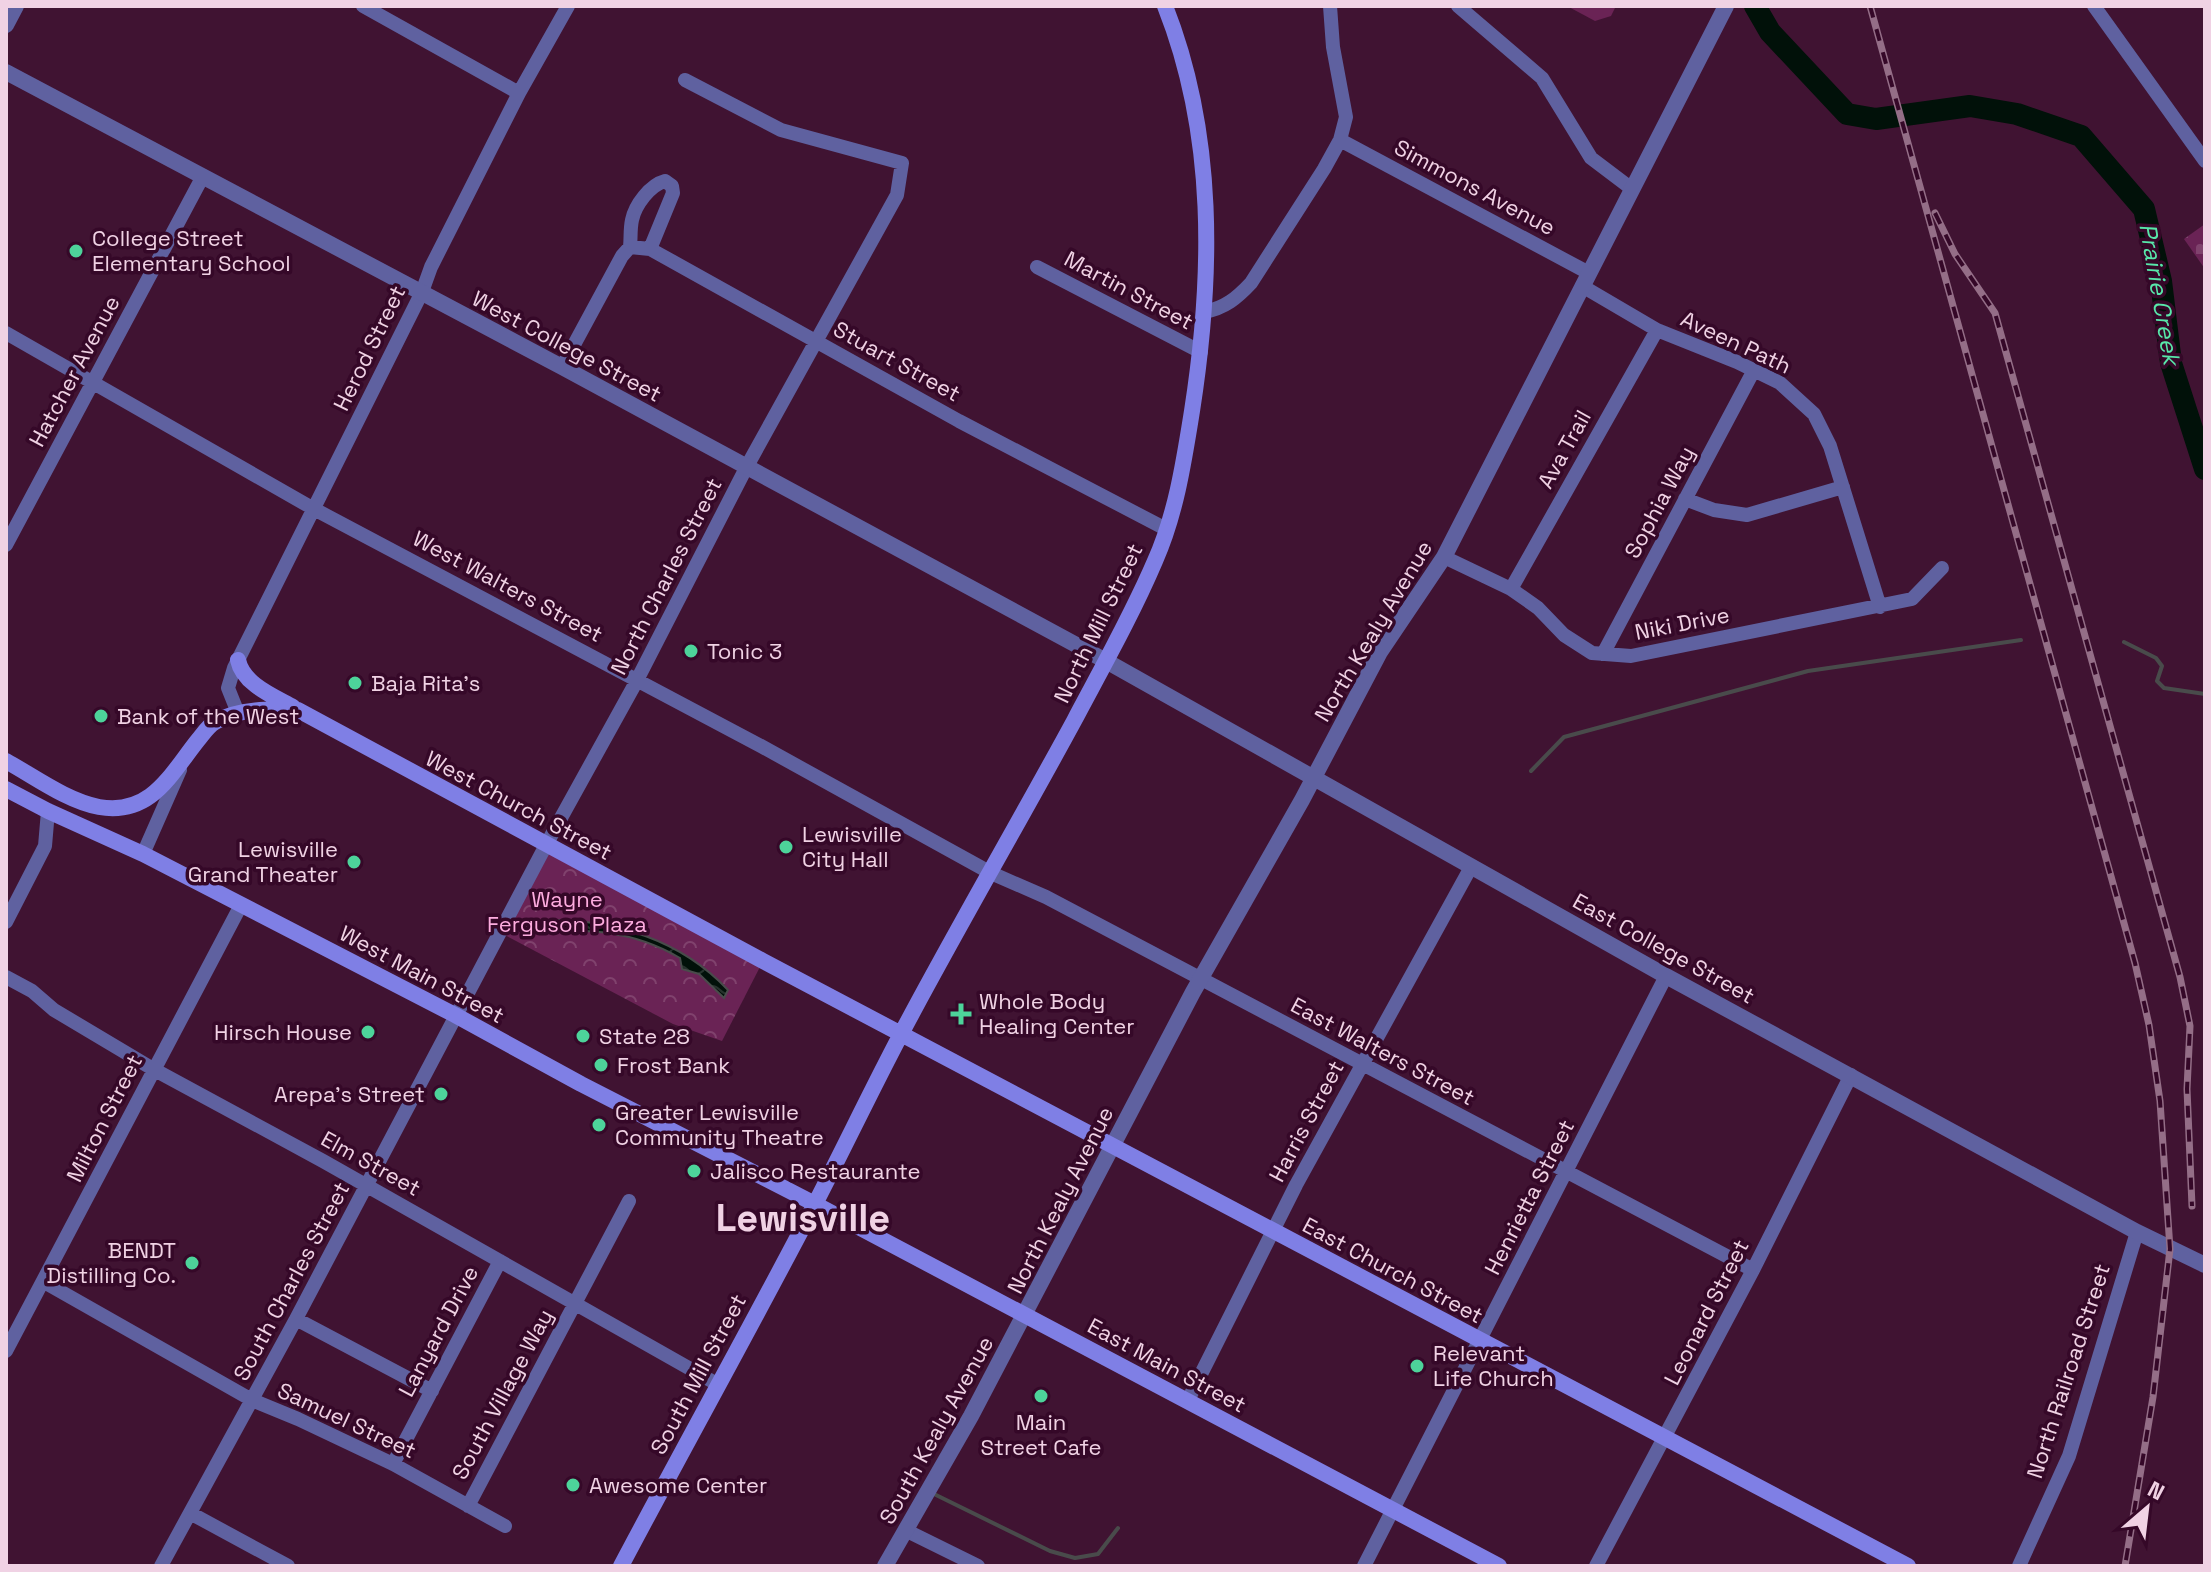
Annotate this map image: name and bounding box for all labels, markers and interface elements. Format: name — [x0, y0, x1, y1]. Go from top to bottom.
street label: Simmons Avenue — [1390, 133, 1560, 241]
water label: Prairie Creek — [2132, 221, 2188, 370]
place label: College Street Elementary School — [92, 224, 291, 277]
marker: College Street Elementary School — [67, 242, 85, 260]
street label: Martin Street — [1060, 244, 1198, 336]
street label: Herod Street — [327, 281, 411, 415]
street label: West College Street — [467, 284, 667, 408]
street label: Hatcher Avenue — [22, 291, 126, 451]
street label: Aveen Path — [1676, 304, 1796, 380]
street label: Stuart Street — [829, 315, 965, 407]
street label: Ava Trail — [1531, 405, 1597, 493]
street label: Sophia Way — [1618, 441, 1700, 563]
street label: North Charles Street — [604, 473, 728, 679]
street label: West Walters Street — [408, 524, 608, 648]
street label: North Kealy Avenue — [1308, 535, 1438, 727]
street label: North Mill Street — [1047, 539, 1149, 707]
street label: Niki Drive — [1632, 600, 1732, 646]
place label: Tonic 3 — [707, 637, 782, 665]
marker: Tonic 3 — [682, 642, 700, 660]
place label: Baja Rita's — [371, 669, 480, 697]
marker: Baja Rita's — [346, 674, 364, 692]
place label: Bank of the West — [117, 702, 299, 730]
marker: Bank of the West — [92, 707, 110, 725]
street label: West Church Street — [421, 744, 617, 866]
place label: Lewisville City Hall — [802, 820, 902, 873]
place label: Lewisville Grand Theater — [188, 835, 338, 888]
marker: Lewisville City Hall — [777, 838, 795, 856]
marker: Lewisville Grand Theater — [345, 853, 363, 871]
park label: Wayne Ferguson Plaza — [487, 885, 647, 938]
street label: East College Street — [1568, 886, 1760, 1010]
street label: West Main Street — [335, 919, 509, 1029]
place label: Whole Body Healing Center — [979, 987, 1135, 1040]
street label: East Walters Street — [1286, 991, 1480, 1111]
marker: Whole Body Healing Center — [950, 1003, 972, 1025]
place label: Hirsch House — [214, 1018, 352, 1046]
place label: State 28 — [599, 1022, 690, 1050]
marker: Hirsch House — [359, 1023, 377, 1041]
marker: State 28 — [574, 1027, 592, 1045]
street label: Milton Street — [60, 1049, 148, 1187]
place label: Frost Bank — [617, 1051, 730, 1079]
street label: Harris Street — [1262, 1055, 1350, 1187]
marker: Frost Bank — [592, 1056, 610, 1074]
place label: Arepa's Street — [274, 1080, 425, 1108]
marker: Arepa's Street — [432, 1085, 450, 1103]
place label: Greater Lewisville Community Theatre — [615, 1098, 824, 1151]
street label: North Kealy Avenue — [1001, 1102, 1119, 1298]
street label: Henrietta Street — [1478, 1115, 1580, 1279]
marker: Greater Lewisville Community Theatre — [590, 1116, 608, 1134]
street label: Elm Street — [316, 1124, 426, 1202]
place label: Jalisco Restaurante — [710, 1157, 921, 1185]
marker: Jalisco Restaurante — [685, 1162, 703, 1180]
street label: South Charles Street — [227, 1177, 355, 1385]
district label: Lewisville — [716, 1194, 890, 1242]
street label: East Church Street — [1298, 1211, 1488, 1329]
street label: Leonard Street — [1657, 1235, 1755, 1389]
place label: BENDT Distilling Co. — [47, 1236, 176, 1289]
marker: BENDT Distilling Co. — [183, 1254, 201, 1272]
street label: North Railroad Street — [2020, 1260, 2116, 1482]
street label: Lanyard Drive — [392, 1261, 484, 1401]
street label: South Mill Street — [644, 1289, 752, 1459]
street label: South Village Way — [445, 1304, 559, 1484]
street label: East Main Street — [1083, 1311, 1251, 1419]
street label: South Kealy Avenue — [873, 1331, 999, 1529]
place label: Relevant Life Church — [1433, 1339, 1554, 1392]
marker: Relevant Life Church — [1408, 1357, 1426, 1375]
street label: Samuel Street — [273, 1376, 421, 1464]
marker: Main Street Cafe — [1032, 1387, 1050, 1405]
place label: Main Street Cafe — [980, 1408, 1102, 1461]
north arrow — [2107, 1468, 2187, 1548]
place label: Awesome Center — [589, 1471, 767, 1499]
text: N — [2143, 1475, 2169, 1506]
marker: Awesome Center — [564, 1476, 582, 1494]

